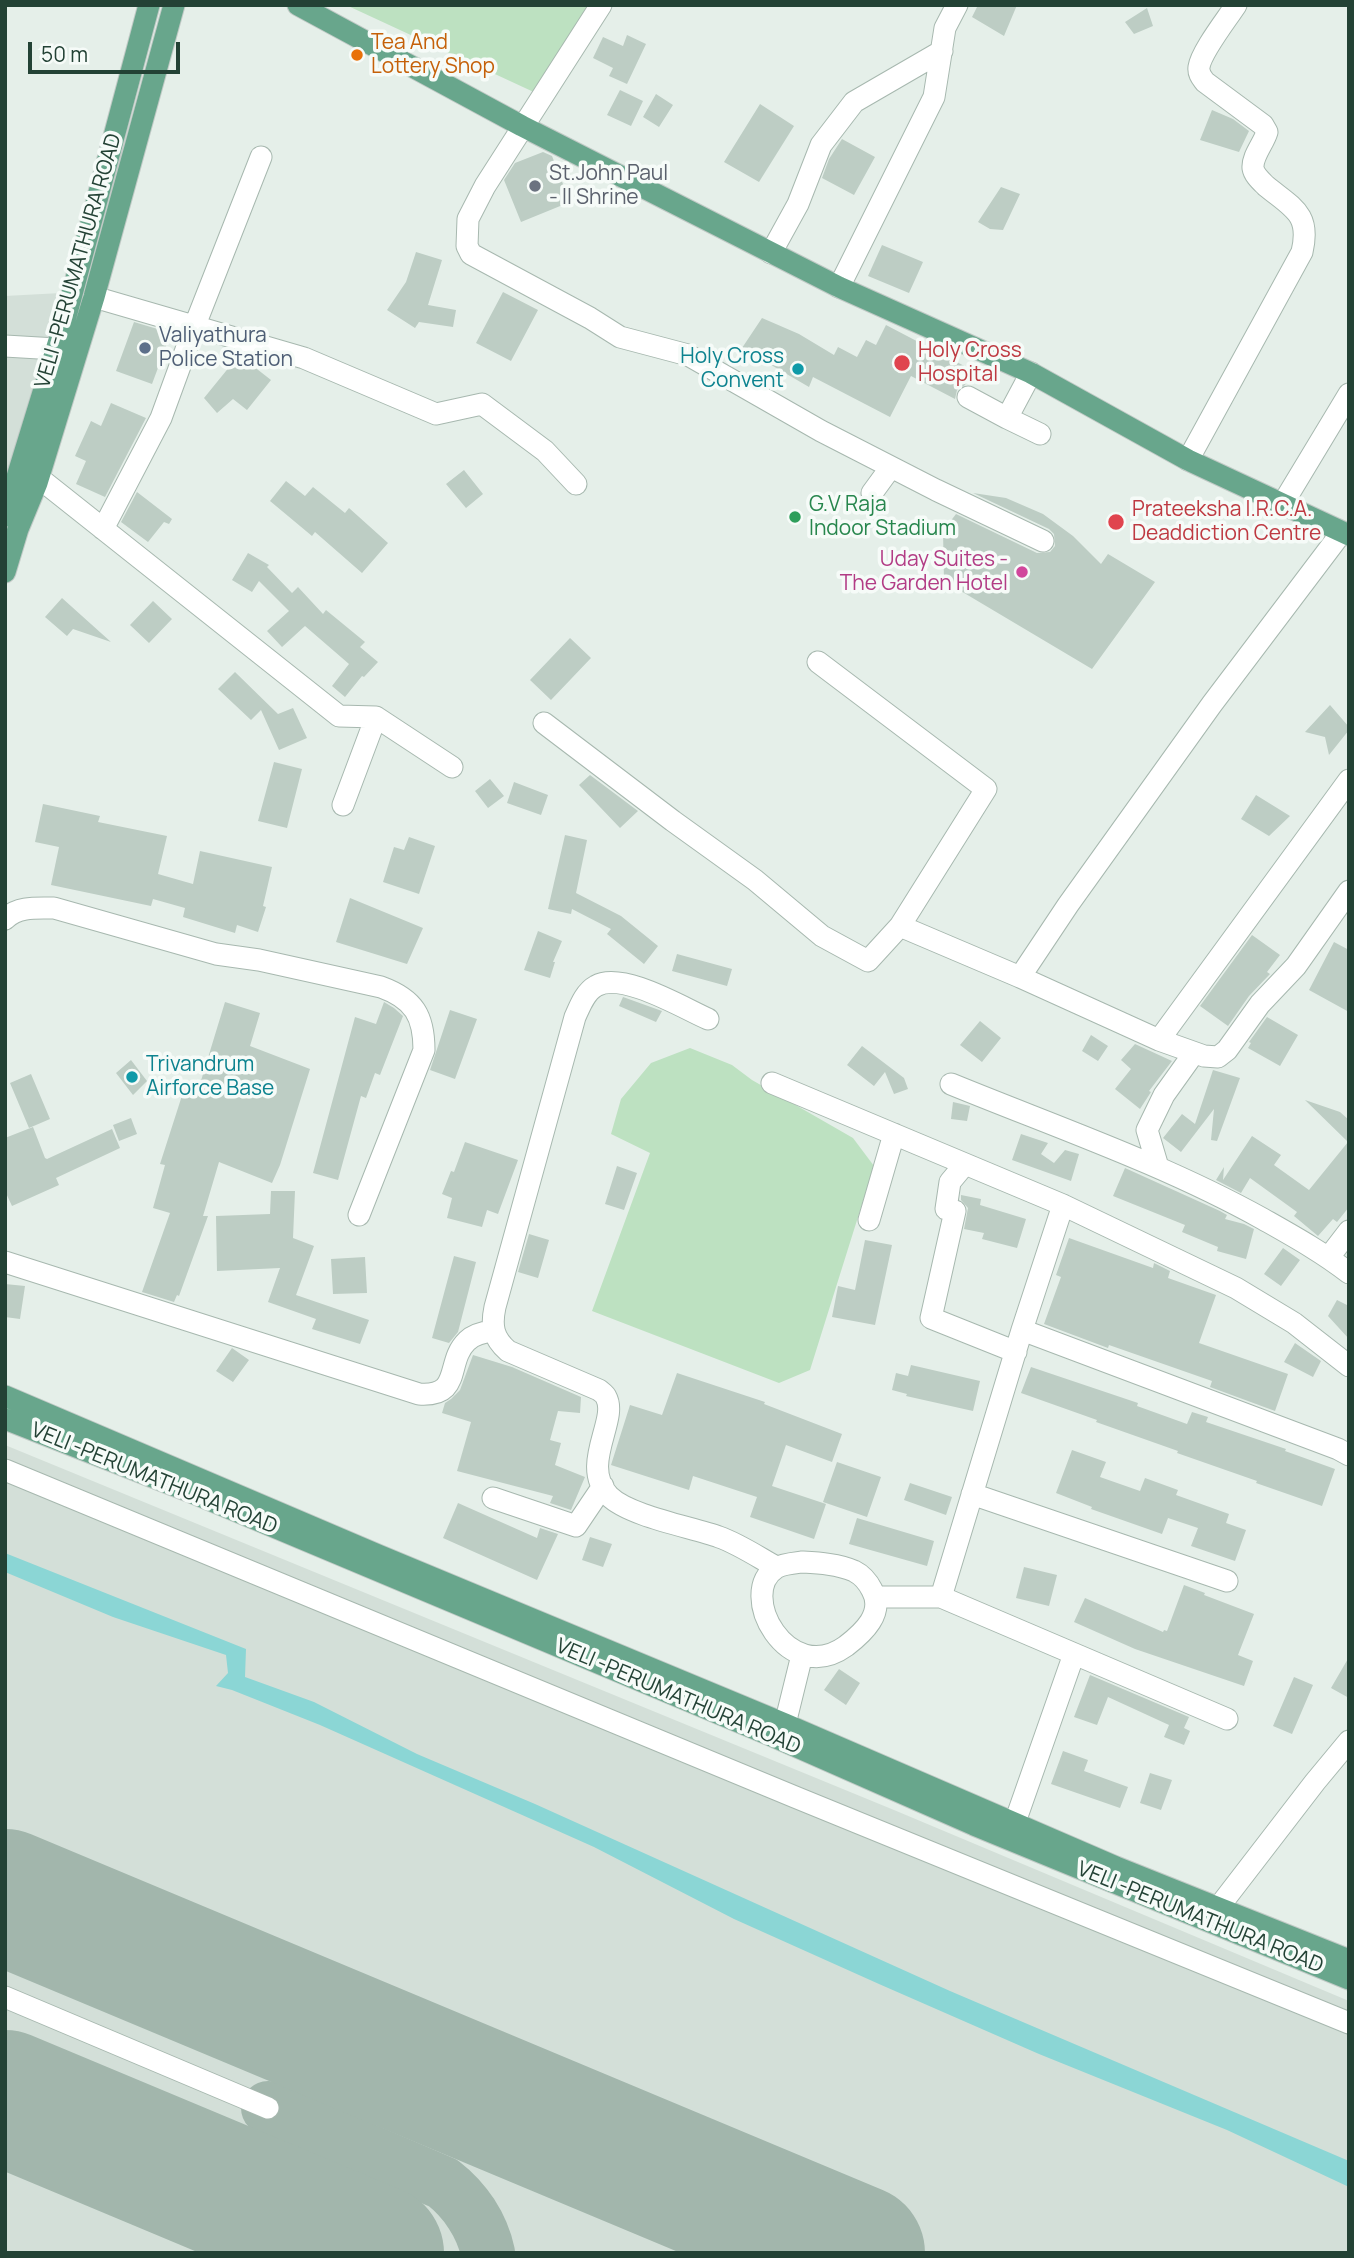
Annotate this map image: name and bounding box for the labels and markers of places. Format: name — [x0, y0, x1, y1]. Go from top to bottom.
place label: Tea And Lottery Shop — [371, 30, 495, 80]
marker: Tea And Lottery Shop — [349, 47, 365, 63]
place label: St.John Paul - II Shrine — [549, 161, 668, 211]
marker: St.John Paul - II Shrine — [527, 178, 543, 194]
place label: Valiyathura Police Station — [159, 323, 293, 373]
place label: Holy Cross Hospital — [918, 338, 1022, 388]
marker: Valiyathura Police Station — [137, 340, 153, 356]
place label: Holy Cross Convent — [680, 344, 784, 394]
marker: Holy Cross Hospital — [892, 353, 912, 373]
marker: Holy Cross Convent — [790, 361, 806, 377]
place label: G.V Raja Indoor Stadium — [809, 492, 956, 542]
place label: Prateeksha I.R.C.A. Deaddiction Centre — [1132, 497, 1321, 547]
marker: G.V Raja Indoor Stadium — [787, 509, 803, 525]
marker: Prateeksha I.R.C.A. Deaddiction Centre — [1106, 512, 1126, 532]
place label: Uday Suites - The Garden Hotel — [840, 547, 1008, 597]
marker: Uday Suites - The Garden Hotel — [1014, 564, 1030, 580]
place label: Trivandrum Airforce Base — [146, 1052, 274, 1102]
marker: Trivandrum Airforce Base — [124, 1069, 140, 1085]

